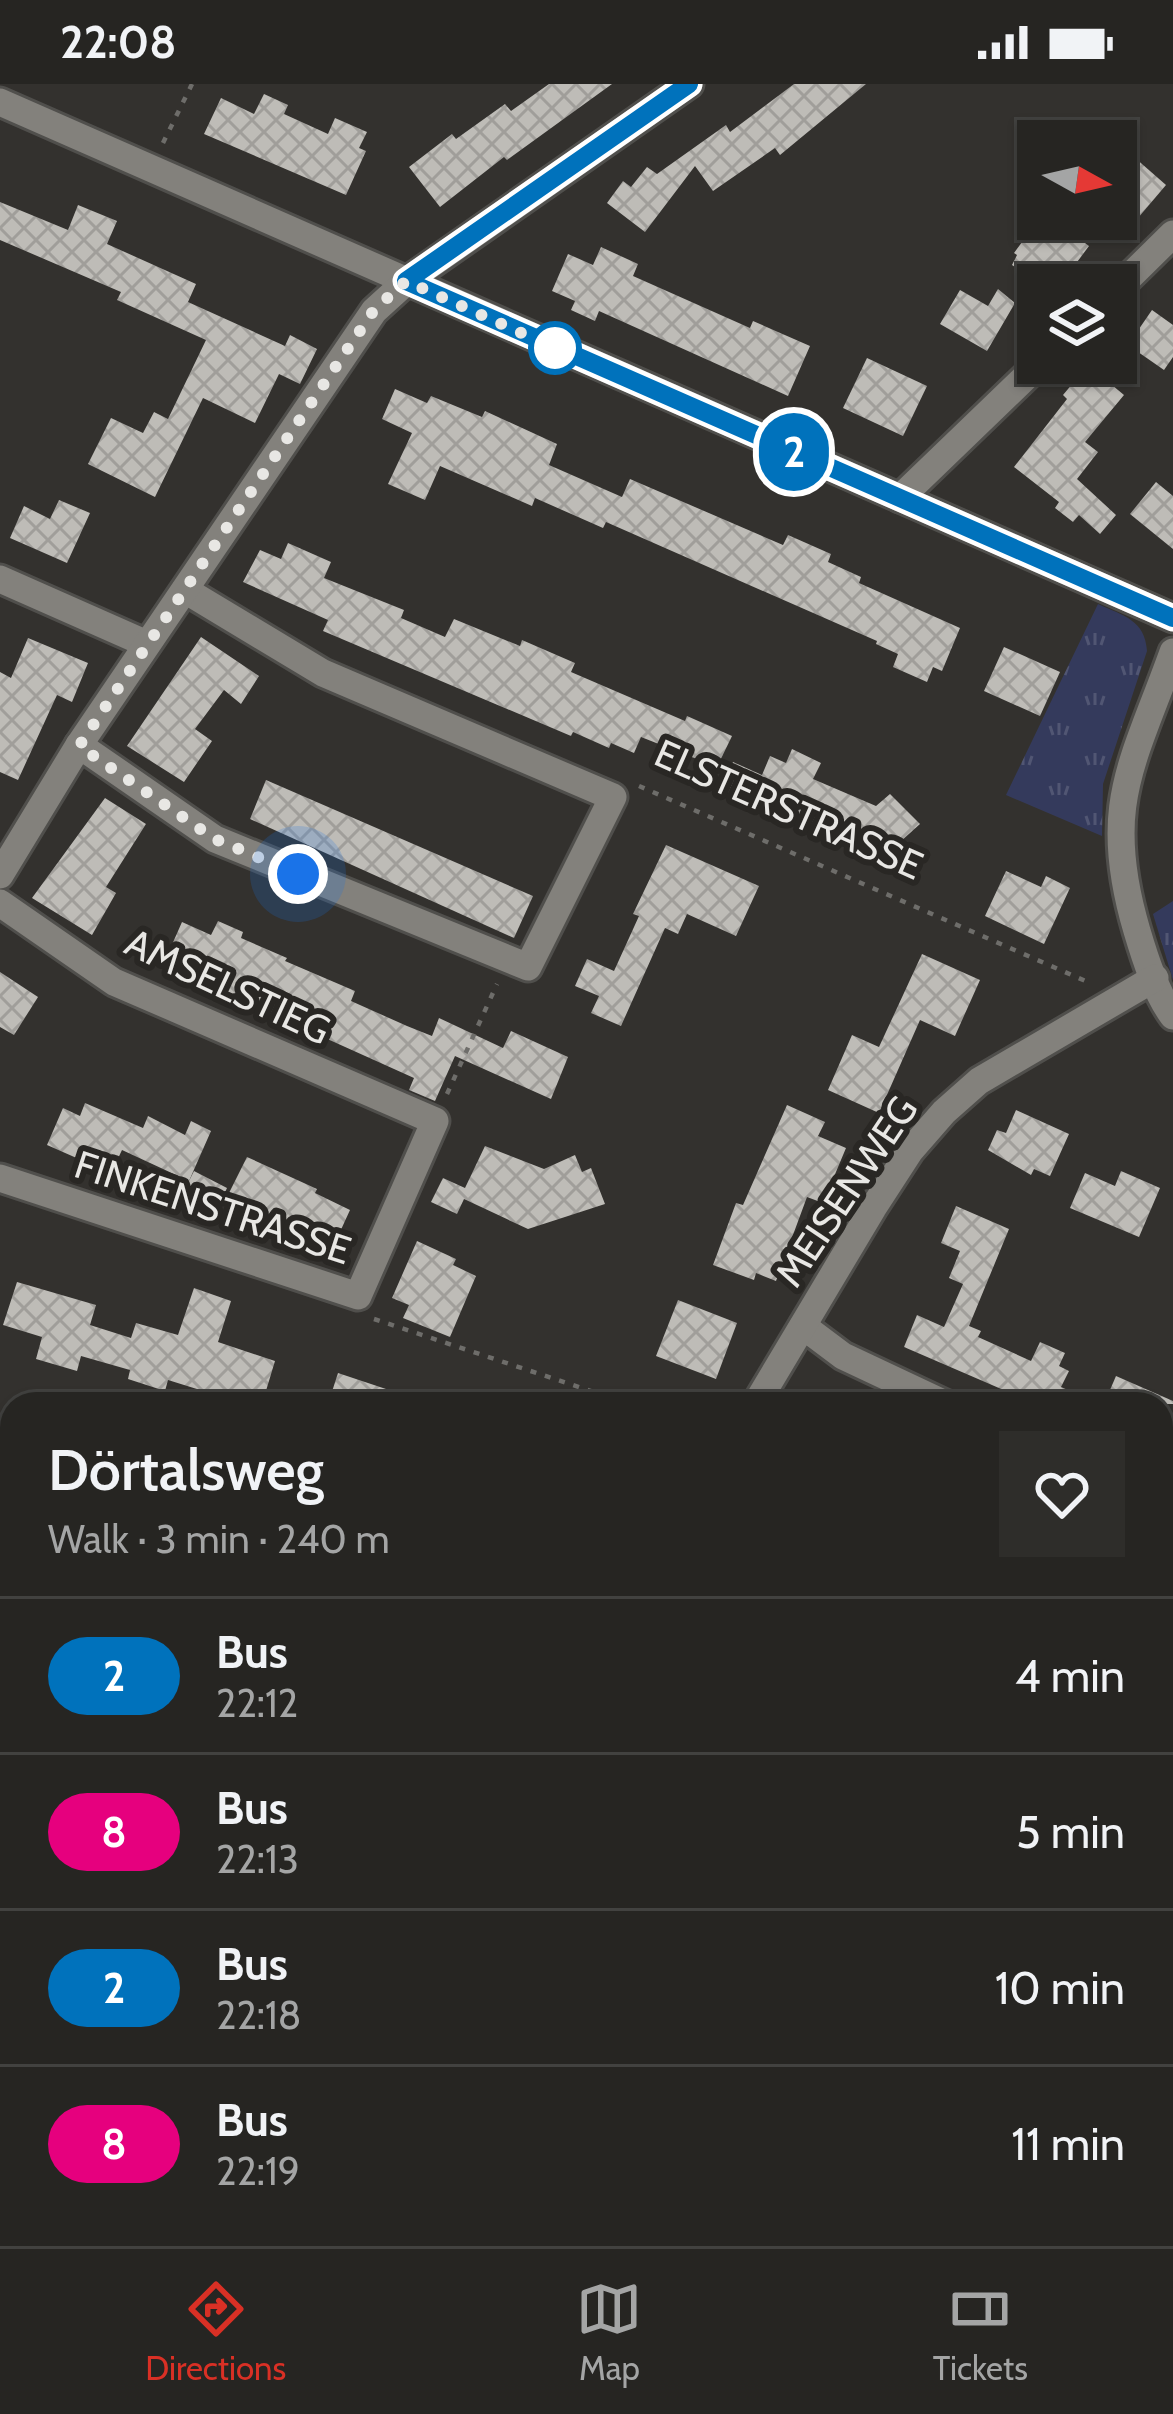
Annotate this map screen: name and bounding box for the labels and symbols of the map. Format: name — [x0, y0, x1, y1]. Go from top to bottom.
north arrow — [1017, 120, 1137, 240]
unlabelled marker — [530, 323, 580, 373]
line badge: 2 — [755, 413, 833, 491]
street label: ELSTERSTRASSE — [648, 728, 930, 890]
your location — [268, 844, 328, 904]
street label: AMSELSTIEG — [118, 918, 338, 1054]
street label: MEISENWEG — [765, 1087, 927, 1295]
street label: FINKENSTRASSE — [69, 1140, 357, 1274]

